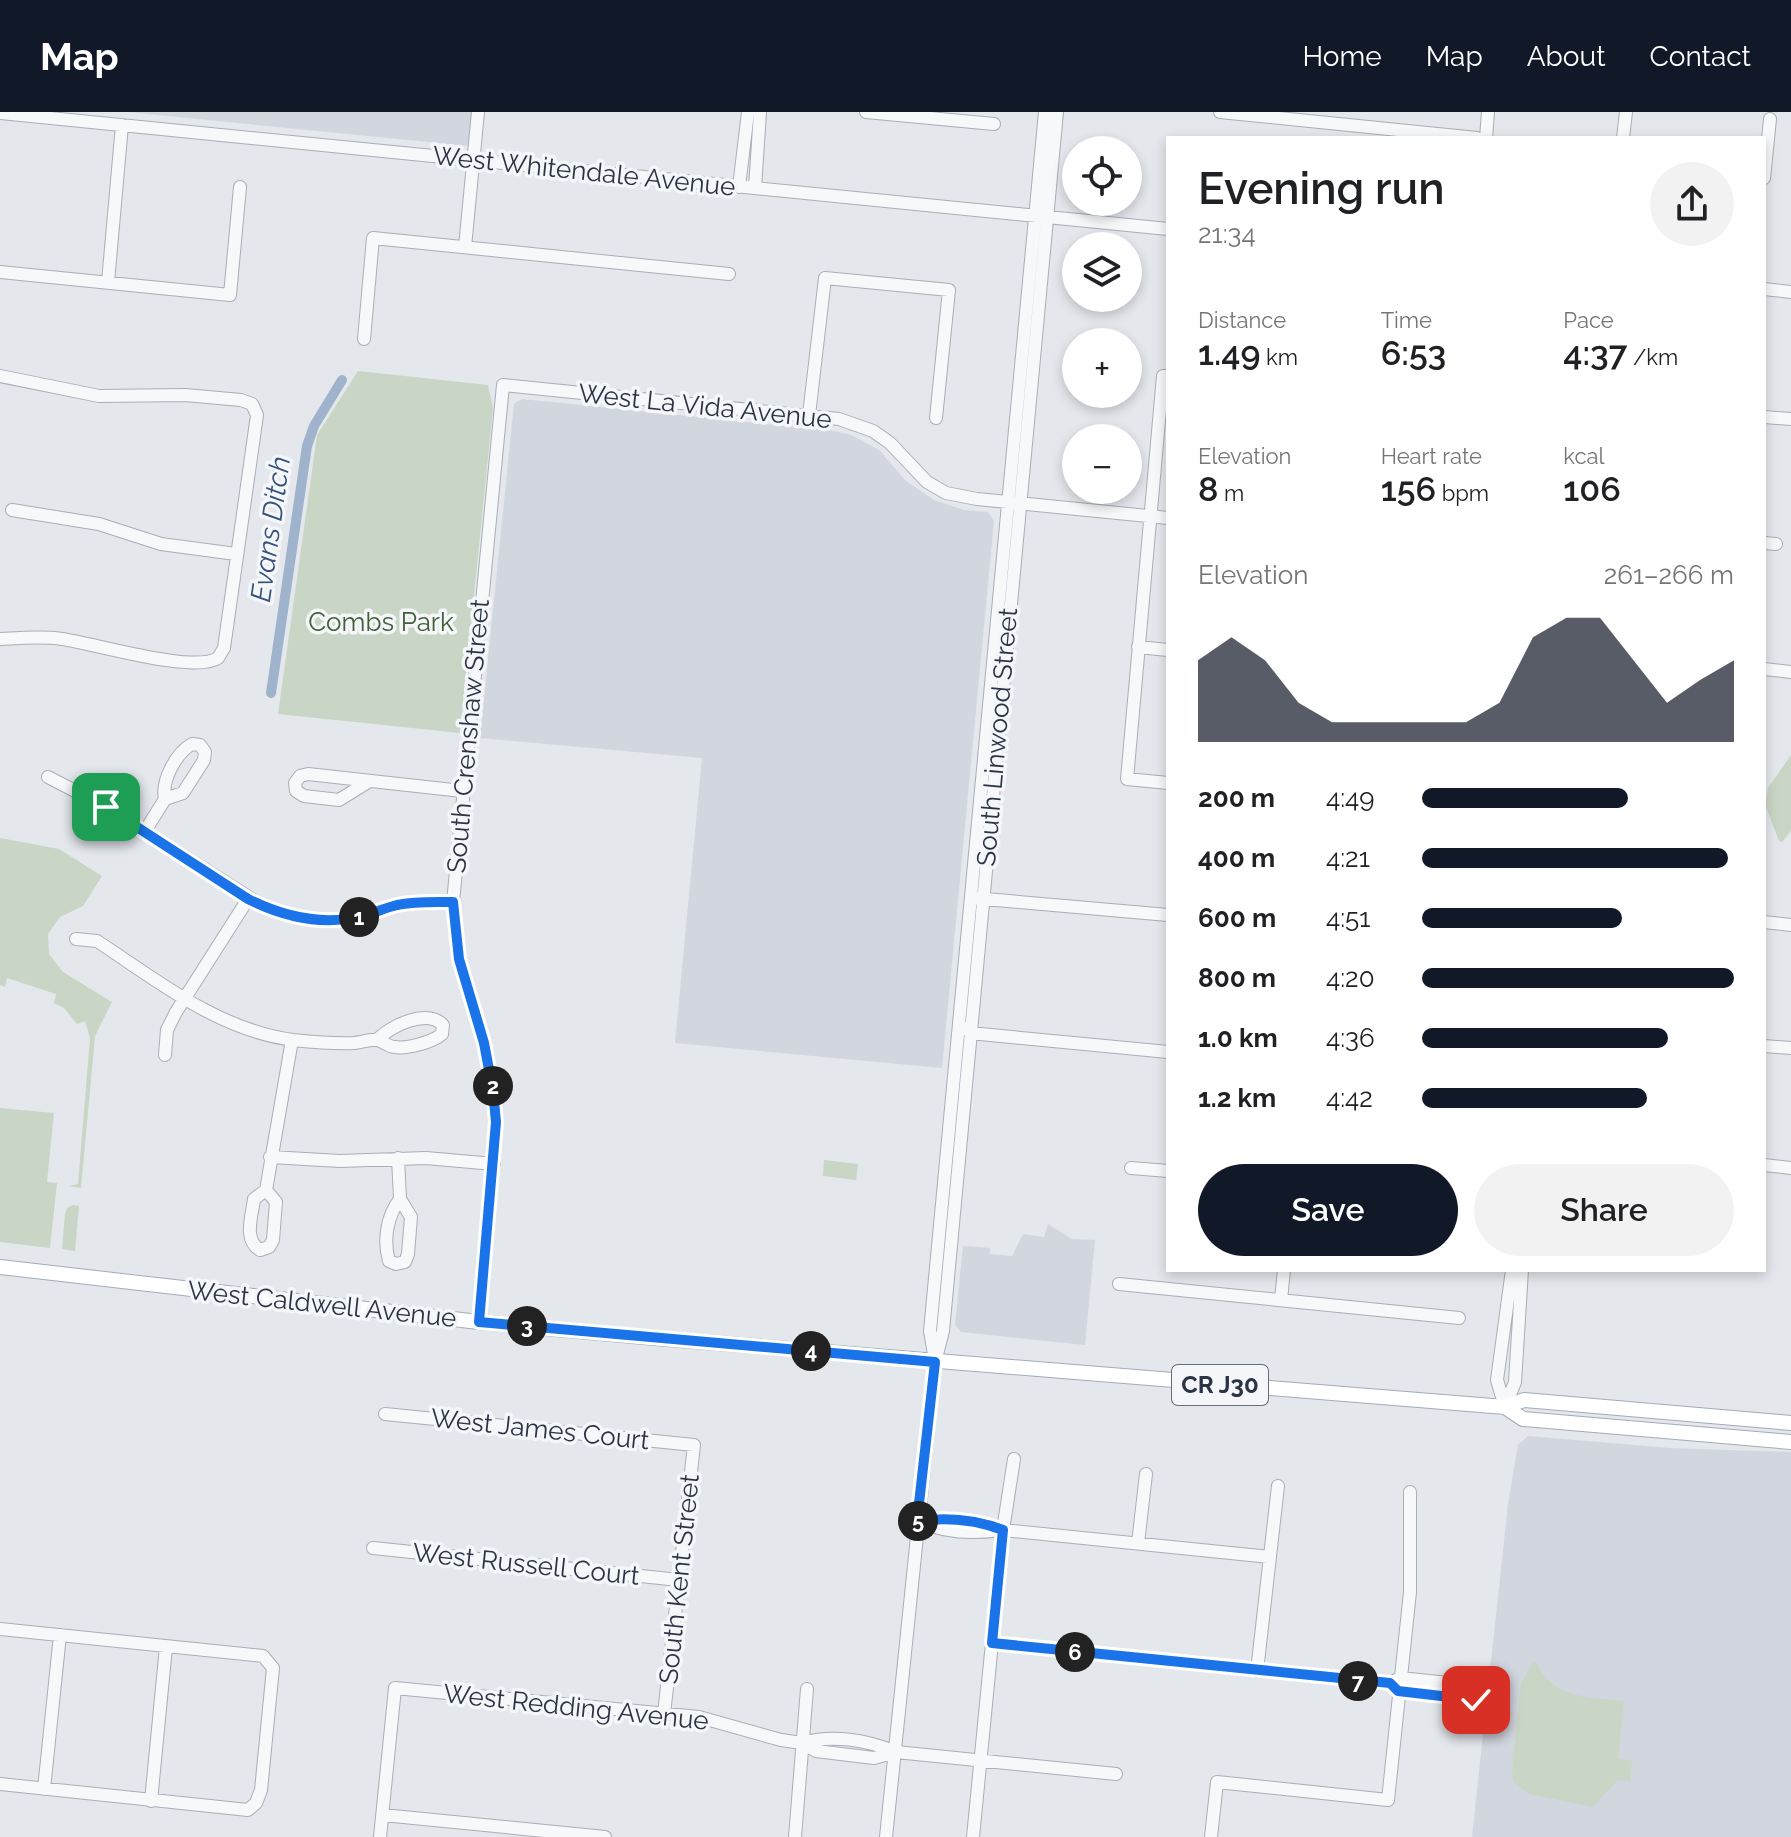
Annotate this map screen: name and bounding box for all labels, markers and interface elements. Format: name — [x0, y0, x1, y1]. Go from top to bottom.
text: Map — [40, 34, 119, 79]
text: Home — [1302, 40, 1382, 73]
text: Map — [1426, 40, 1483, 73]
text: About — [1527, 40, 1606, 73]
text: Contact — [1650, 40, 1751, 73]
map controls — [1062, 136, 1142, 504]
button: locate — [1062, 136, 1142, 216]
street label: West Whitendale Avenue — [431, 140, 737, 202]
button: share — [1650, 162, 1734, 246]
text: Evening run — [1198, 163, 1445, 214]
text: 21:34 — [1198, 219, 1256, 249]
button: layers — [1062, 232, 1142, 312]
text: Distance — [1198, 307, 1286, 333]
text: Time — [1381, 307, 1432, 333]
text: Pace — [1563, 307, 1614, 333]
button: + — [1062, 328, 1142, 408]
text: 1.49 — [1198, 333, 1260, 373]
text: 6:53 — [1381, 333, 1446, 373]
text: 4:37 — [1563, 333, 1627, 373]
text: km — [1260, 344, 1298, 370]
text: /km — [1627, 344, 1678, 370]
street label: West La Vida Avenue — [577, 378, 833, 434]
button: − — [1062, 424, 1142, 504]
text: Elevation — [1198, 443, 1291, 469]
text: Heart rate — [1381, 443, 1482, 469]
text: kcal — [1563, 443, 1604, 469]
water label: Evans Ditch — [244, 454, 297, 604]
text: 8 — [1198, 469, 1218, 509]
text: 156 — [1381, 469, 1436, 509]
text: 106 — [1563, 469, 1621, 509]
text: m — [1218, 480, 1244, 506]
text: bpm — [1436, 480, 1489, 506]
text: Elevation — [1198, 560, 1308, 590]
text: 261–266 m — [1604, 560, 1734, 590]
street label: South Crenshaw Street — [441, 598, 495, 874]
street label: South Linwood Street — [971, 606, 1023, 868]
park label: Combs Park — [308, 607, 454, 637]
pin — [72, 773, 140, 841]
text: 200 m — [1198, 783, 1275, 813]
text: 4:49 — [1326, 783, 1375, 813]
icon: arrive — [84, 785, 128, 829]
text: 400 m — [1198, 843, 1275, 873]
text: 4:21 — [1326, 843, 1370, 873]
pin: 1 — [339, 897, 379, 937]
text: 600 m — [1198, 903, 1276, 933]
text: 4:51 — [1326, 903, 1370, 933]
text: 1 — [354, 904, 364, 930]
text: 800 m — [1198, 963, 1276, 993]
text: 4:20 — [1326, 963, 1375, 993]
text: 1.0 km — [1198, 1023, 1278, 1053]
text: 4:36 — [1326, 1023, 1375, 1053]
pin: 2 — [473, 1066, 513, 1106]
text: 2 — [487, 1073, 499, 1099]
text: 1.2 km — [1198, 1083, 1276, 1113]
text: 4:42 — [1326, 1083, 1373, 1113]
button: Save — [1198, 1164, 1458, 1256]
button: Share — [1474, 1164, 1734, 1256]
street label: West Caldwell Avenue — [186, 1275, 458, 1333]
pin: 3 — [507, 1306, 547, 1346]
text: 3 — [521, 1313, 533, 1339]
pin: 4 — [791, 1331, 831, 1371]
text: 4 — [805, 1338, 817, 1364]
road number: CR J30 — [1172, 1365, 1268, 1405]
street label: West James Court — [429, 1403, 651, 1455]
street label: South Kent Street — [653, 1472, 705, 1685]
pin: 5 — [898, 1501, 938, 1541]
text: 5 — [912, 1508, 924, 1534]
street label: West Russell Court — [411, 1537, 641, 1591]
pin: 6 — [1055, 1632, 1095, 1672]
text: 6 — [1068, 1639, 1082, 1665]
pin: 7 — [1338, 1661, 1378, 1701]
pin — [1442, 1666, 1510, 1734]
text: 7 — [1352, 1668, 1364, 1694]
street label: West Redding Avenue — [442, 1678, 710, 1736]
icon: check — [1454, 1678, 1498, 1722]

